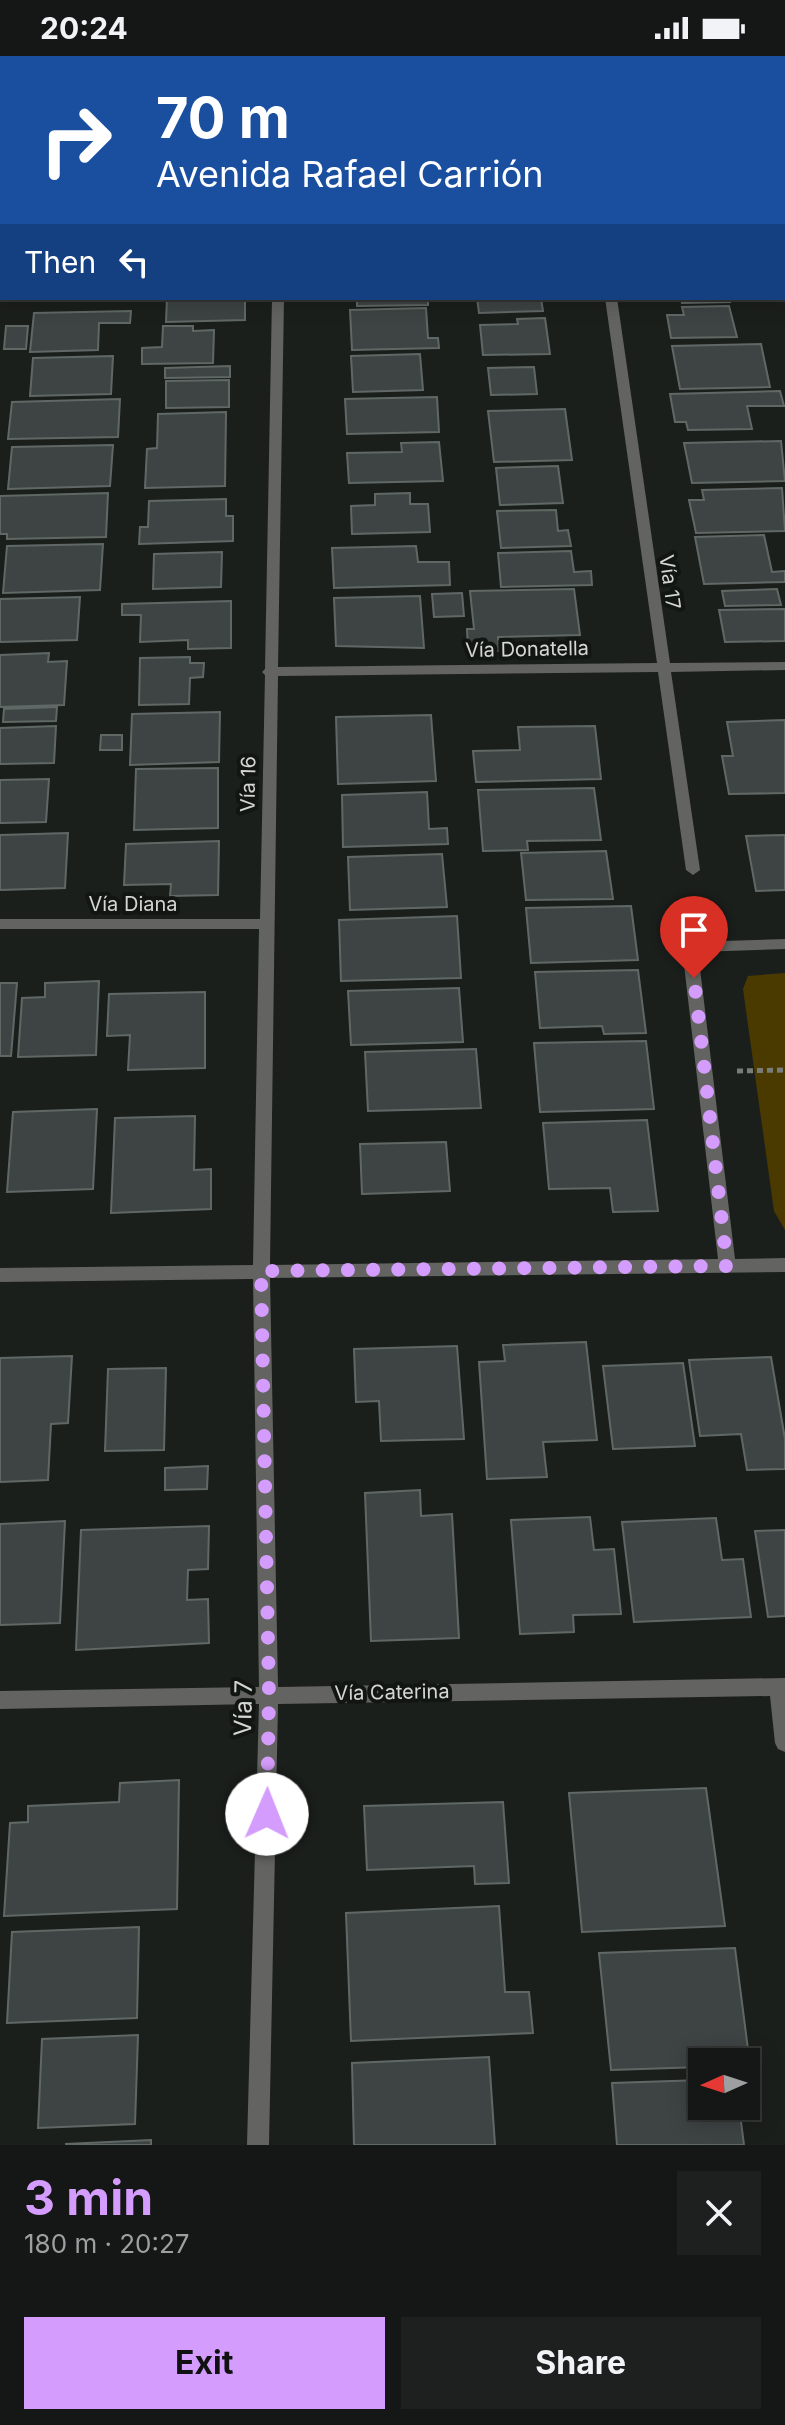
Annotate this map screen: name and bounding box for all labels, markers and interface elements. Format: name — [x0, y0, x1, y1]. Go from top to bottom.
text: 20:24 — [40, 10, 128, 46]
text: 70 m — [156, 84, 290, 152]
icon: right — [24, 88, 128, 192]
text: Avenida Rafael Carrión — [156, 152, 544, 196]
icon: left — [112, 240, 156, 284]
text: Then — [24, 244, 96, 280]
street label: Vía 17 — [654, 553, 686, 611]
street label: Vía Donatella — [465, 636, 589, 662]
street label: Vía 16 — [236, 756, 260, 812]
street label: Vía Diana — [88, 892, 178, 916]
pin — [660, 896, 728, 978]
icon: arrive — [672, 908, 716, 952]
street label: Vía Caterina — [334, 1679, 450, 1705]
street label: Vía 7 — [228, 1680, 258, 1736]
position arrow — [225, 1772, 309, 1856]
north arrow — [688, 2048, 760, 2120]
map controls — [688, 2048, 760, 2120]
text: 3 min — [24, 2168, 153, 2227]
button: close — [677, 2171, 761, 2255]
text: 180 m · 20:27 — [24, 2228, 190, 2259]
button: Exit — [24, 2317, 385, 2409]
button: Share — [401, 2317, 761, 2409]

